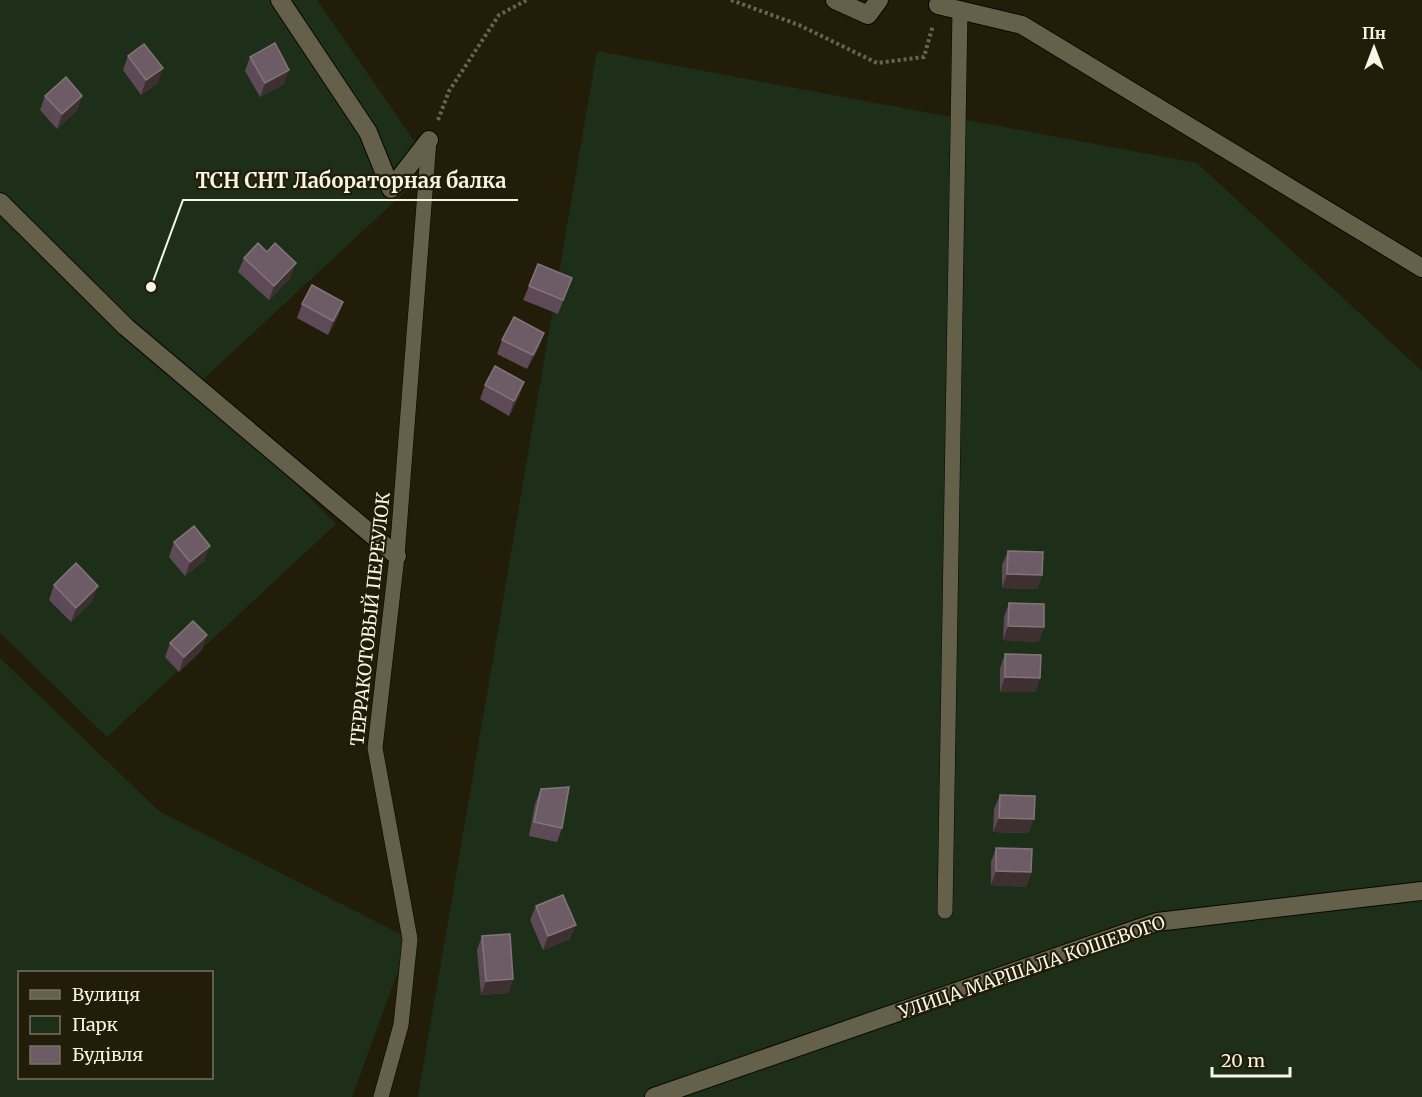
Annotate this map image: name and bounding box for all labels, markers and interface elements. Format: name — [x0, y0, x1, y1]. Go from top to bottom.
north arrow — [1344, 18, 1404, 78]
text: Пн — [1362, 23, 1386, 43]
callout: ТСН СНТ Лабораторная балка — [183, 162, 518, 200]
text: ТСН СНТ Лабораторная балка — [195, 168, 507, 193]
street label: ТЕРРАКОТОВЫЙ ПЕРЕУЛОК — [345, 491, 395, 747]
street label: УЛИЦА МАРШАЛА КОШЕВОГО — [895, 911, 1168, 1024]
legend — [18, 971, 213, 1079]
text: Вулиця — [72, 983, 140, 1006]
text: Парк — [72, 1013, 118, 1036]
scale bar — [1212, 1040, 1290, 1078]
text: Будівля — [72, 1043, 143, 1066]
text: 20 m — [1221, 1049, 1265, 1072]

